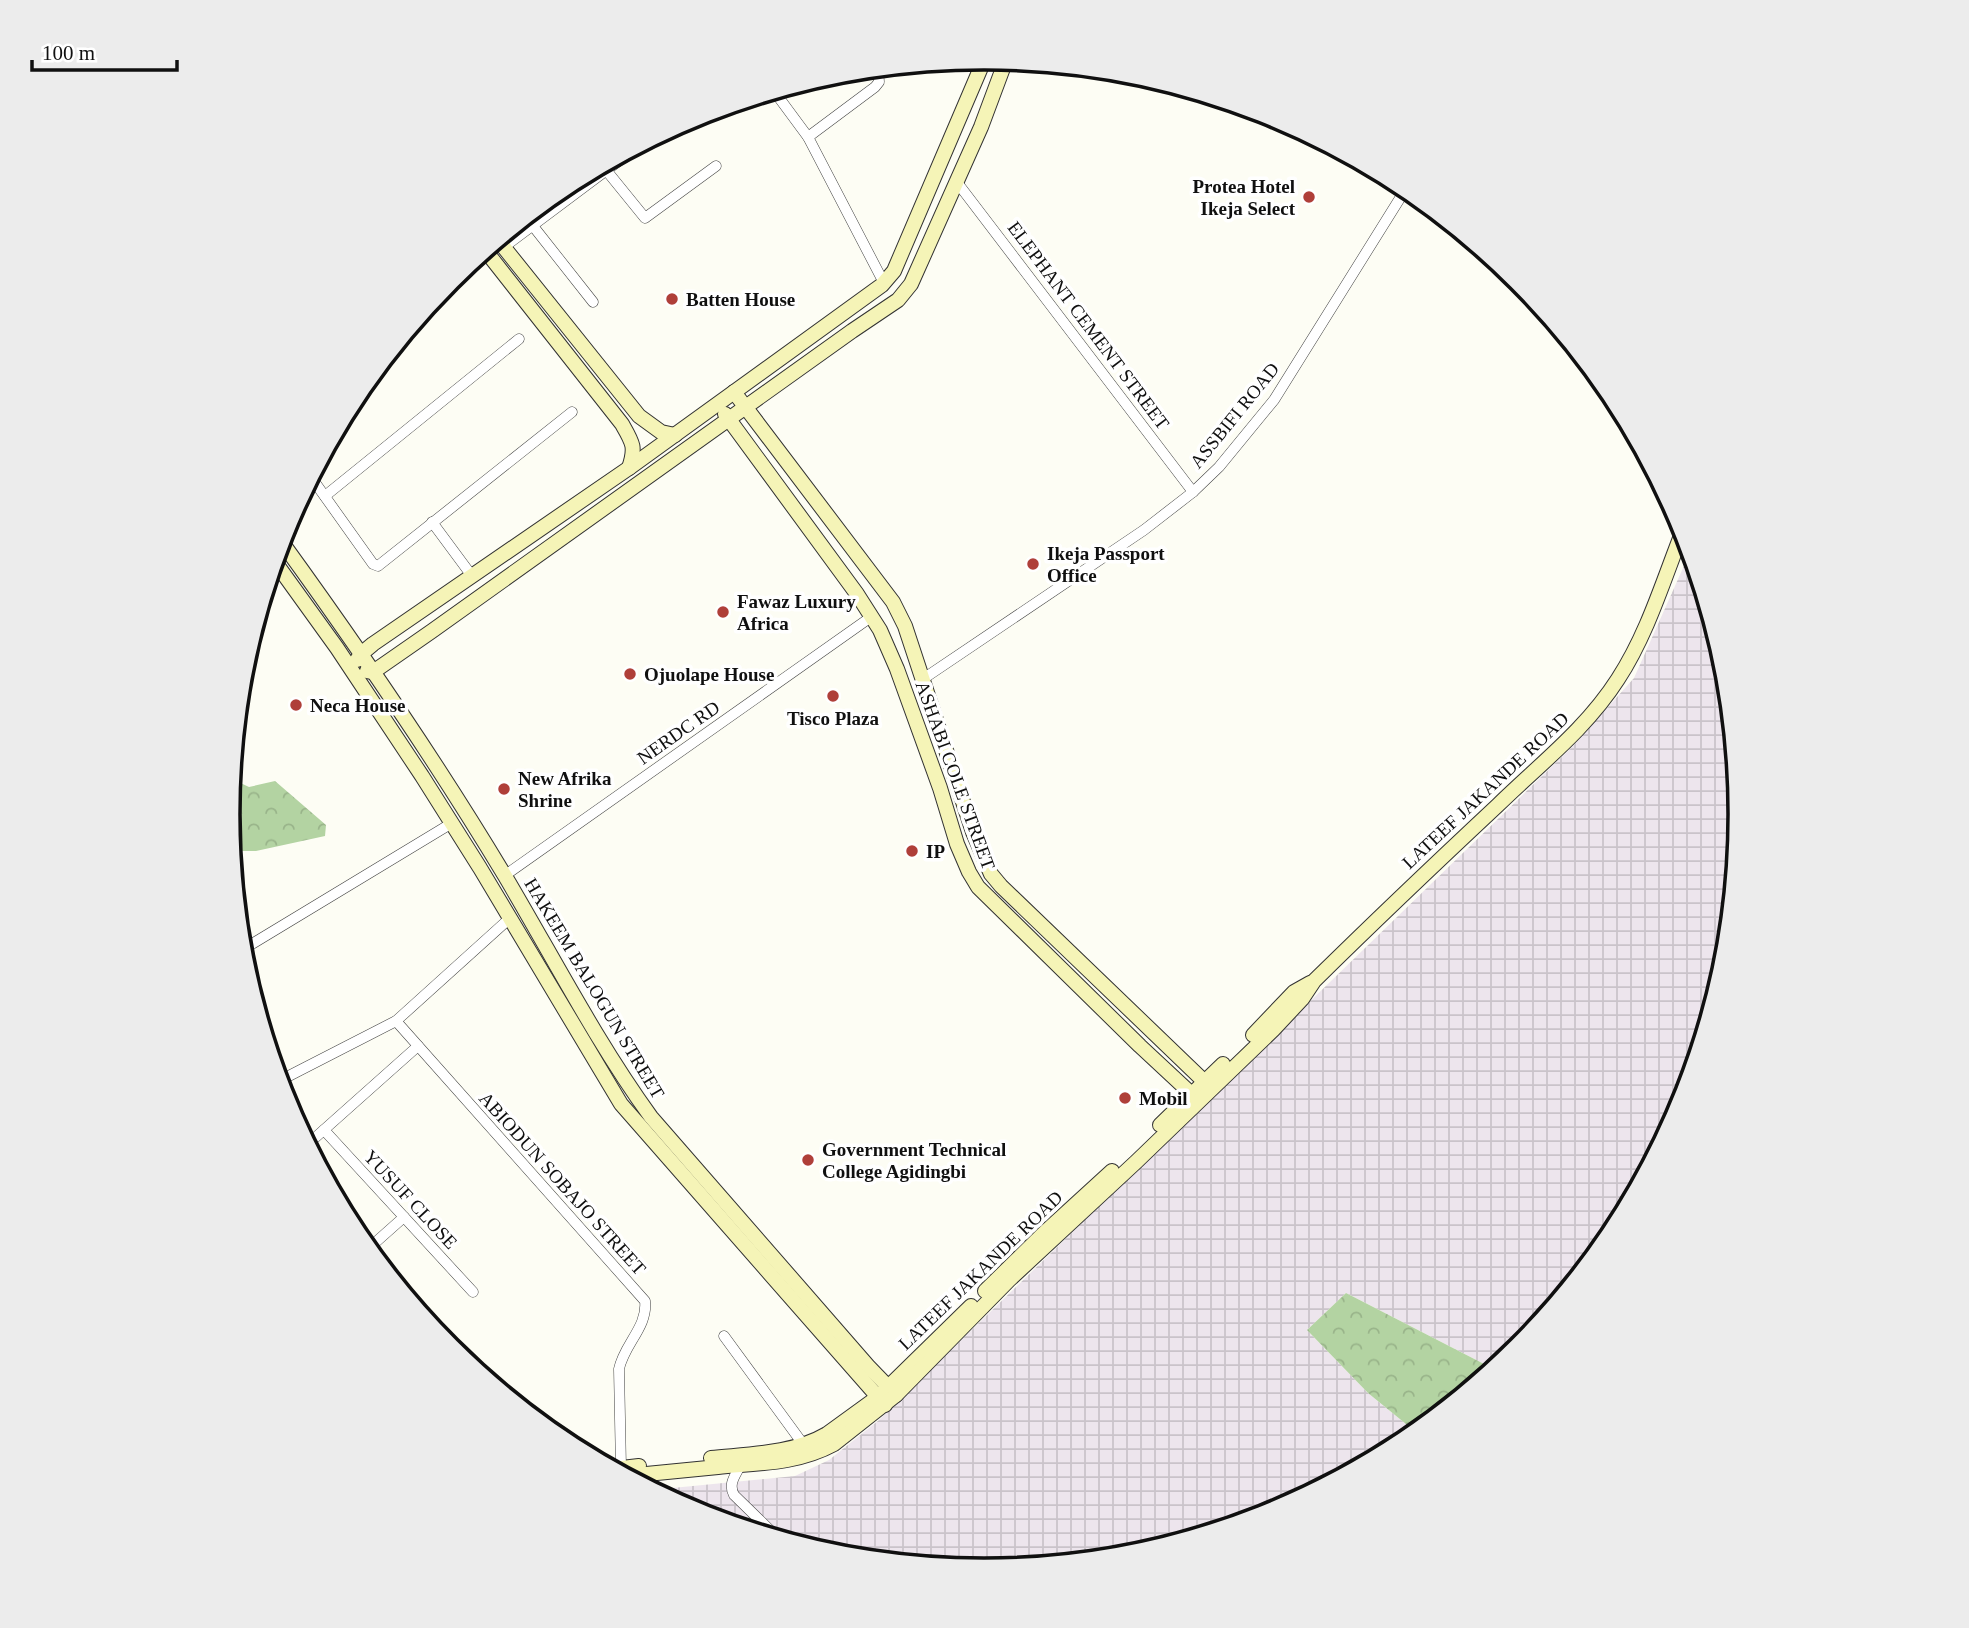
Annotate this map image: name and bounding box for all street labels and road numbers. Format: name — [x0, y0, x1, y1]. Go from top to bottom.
street label: ELEPHANT CEMENT STREET — [1004, 217, 1174, 434]
street label: ASSBIFI ROAD — [1186, 358, 1283, 472]
street label: ASHABI COLE STREET — [912, 678, 1000, 873]
street label: NERDC RD — [633, 696, 723, 768]
street label: LATEEF JAKANDE ROAD — [1398, 708, 1573, 873]
street label: HAKEEM BALOGUN STREET — [520, 874, 669, 1103]
street label: ABIODUN SOBAJO STREET — [475, 1088, 651, 1279]
street label: YUSUF CLOSE — [360, 1146, 462, 1253]
street label: LATEEF JAKANDE ROAD — [894, 1187, 1067, 1354]

